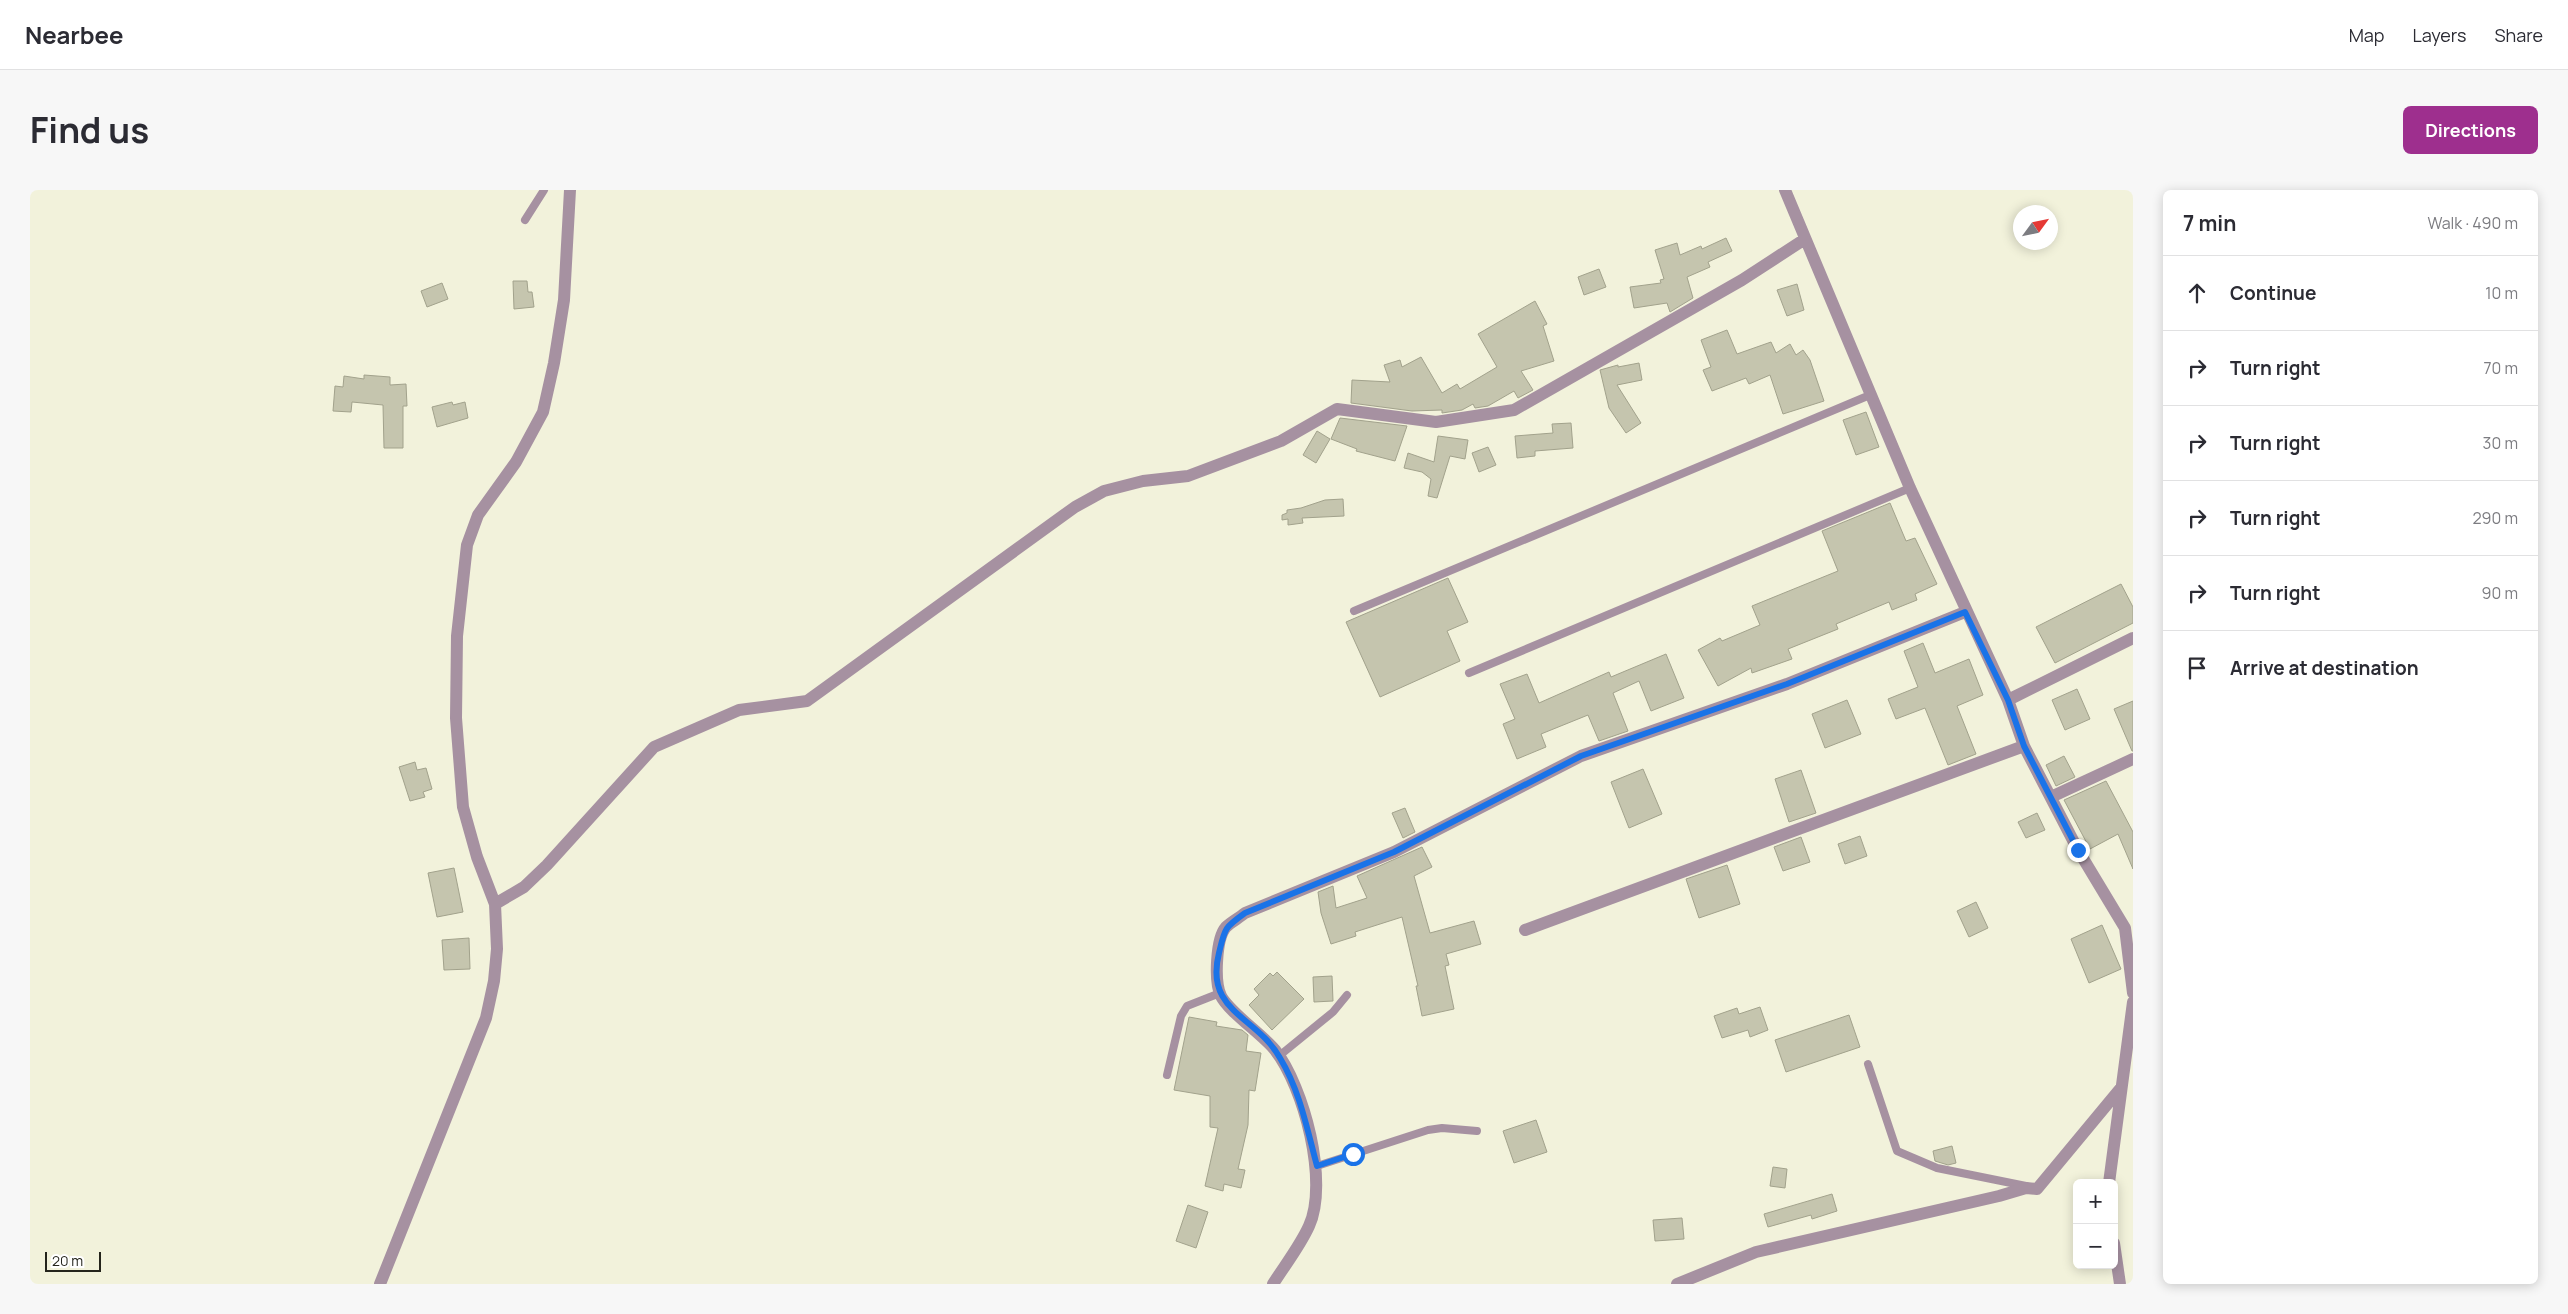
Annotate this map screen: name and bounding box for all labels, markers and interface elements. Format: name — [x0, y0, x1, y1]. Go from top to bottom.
text: Nearbee — [25, 18, 124, 51]
text: Map — [2349, 23, 2384, 47]
text: Layers — [2412, 23, 2466, 47]
text: Share — [2494, 23, 2543, 47]
text: Find us — [30, 106, 149, 154]
button: Directions — [2403, 106, 2538, 154]
north arrow — [2013, 205, 2058, 250]
text: 7 min — [2183, 209, 2236, 237]
text: Walk · 490 m — [2427, 212, 2518, 234]
icon: ahead — [2183, 279, 2211, 307]
text: Continue — [2230, 280, 2316, 306]
text: 10 m — [2485, 282, 2518, 304]
icon: right — [2183, 354, 2211, 382]
text: Turn right — [2230, 355, 2320, 381]
text: 70 m — [2483, 357, 2518, 379]
icon: right — [2183, 429, 2211, 457]
text: Turn right — [2230, 430, 2320, 456]
text: 30 m — [2483, 432, 2518, 454]
icon: right — [2183, 504, 2211, 532]
text: Turn right — [2230, 505, 2320, 531]
text: 290 m — [2472, 507, 2518, 529]
icon: right — [2183, 579, 2211, 607]
text: Turn right — [2230, 580, 2320, 606]
text: 90 m — [2482, 582, 2518, 604]
icon: arrive — [2183, 654, 2211, 682]
text: Arrive at destination — [2230, 655, 2419, 681]
route end — [2067, 839, 2090, 862]
route start — [1342, 1143, 1365, 1166]
map controls — [2073, 1179, 2118, 1269]
button: + — [2073, 1179, 2118, 1224]
button: − — [2073, 1224, 2118, 1269]
scale bar — [45, 1249, 101, 1272]
text: 20 m — [52, 1251, 83, 1270]

